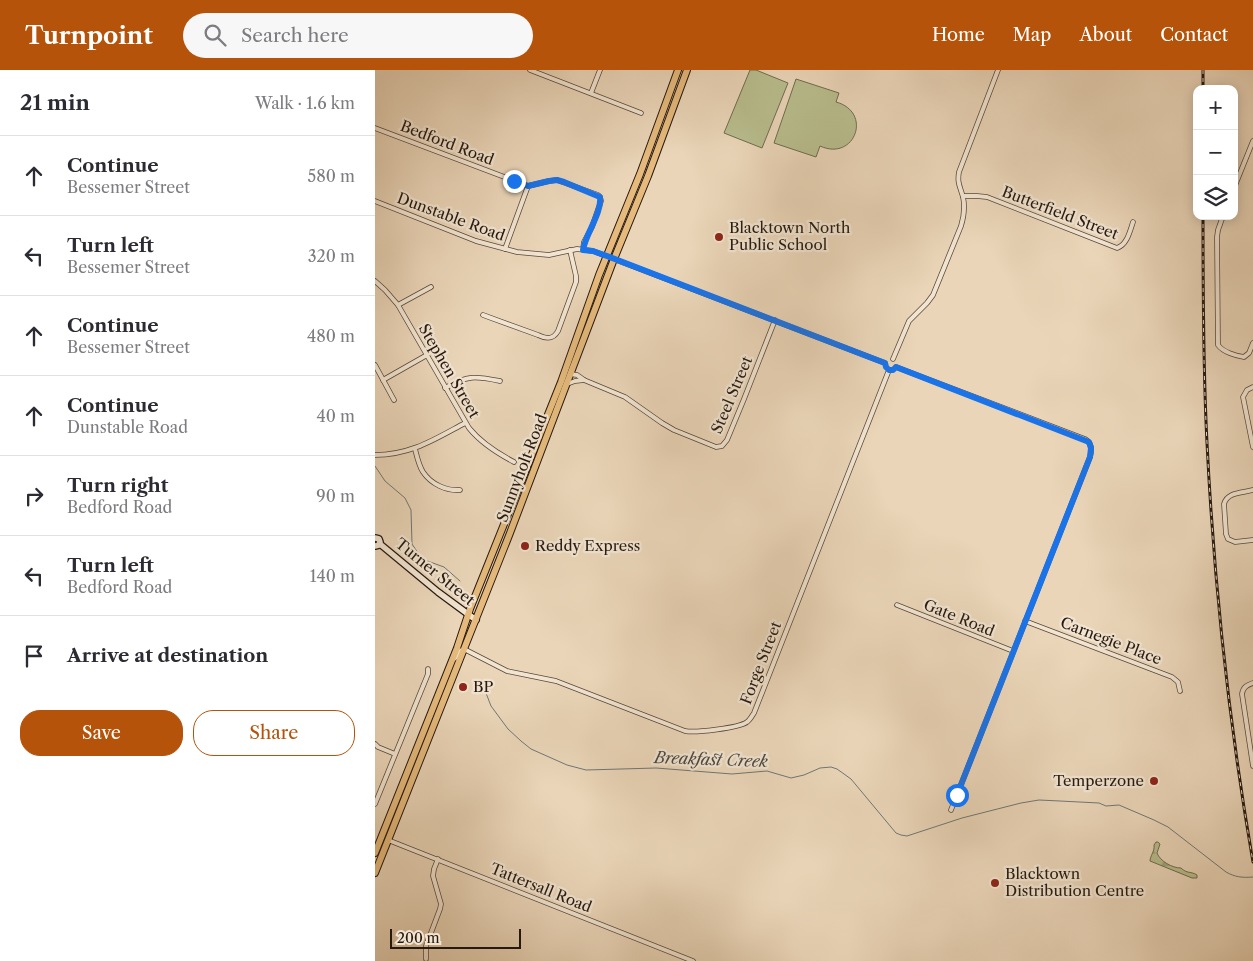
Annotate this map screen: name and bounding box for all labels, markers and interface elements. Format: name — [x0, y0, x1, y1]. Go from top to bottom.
search box — [183, 13, 533, 58]
text: Turnpoint — [25, 21, 153, 50]
icon: search — [201, 21, 229, 49]
text: Search here — [241, 24, 349, 47]
text: Home — [932, 24, 985, 46]
text: Map — [1013, 24, 1051, 46]
text: About — [1079, 24, 1132, 46]
text: Contact — [1160, 24, 1228, 46]
map controls — [1193, 85, 1238, 220]
button: + — [1193, 85, 1238, 130]
text: 21 min — [20, 90, 90, 115]
text: Walk · 1.6 km — [255, 93, 355, 113]
street label: Bedford Road — [398, 116, 497, 169]
button: − — [1193, 130, 1238, 175]
text: Continue — [67, 154, 159, 177]
icon: ahead — [20, 162, 48, 190]
text: 580 m — [308, 166, 355, 186]
route end — [503, 170, 526, 193]
button: layers — [1193, 175, 1238, 220]
text: Bessemer Street — [67, 177, 190, 197]
street label: Butterfield Street — [999, 182, 1122, 244]
street label: Dunstable Road — [395, 188, 508, 245]
place label: Blacktown North Public School — [729, 218, 851, 254]
marker: Blacktown North Public School — [713, 231, 725, 243]
text: Turn left — [67, 234, 154, 257]
icon: left — [20, 242, 48, 270]
text: 320 m — [308, 246, 355, 266]
text: Bessemer Street — [67, 257, 190, 277]
text: Continue — [67, 314, 159, 337]
street label: Stephen Street — [415, 320, 484, 422]
icon: ahead — [20, 322, 48, 350]
text: 480 m — [307, 326, 355, 346]
text: Bessemer Street — [67, 337, 190, 357]
street label: Steel Street — [707, 353, 757, 436]
text: Continue — [67, 394, 159, 417]
icon: ahead — [20, 402, 48, 430]
text: 40 m — [316, 406, 355, 426]
street label: Sunnyholt Road — [492, 411, 551, 525]
text: Dunstable Road — [67, 417, 188, 437]
text: Turn right — [67, 474, 168, 497]
icon: right — [20, 482, 48, 510]
text: 90 m — [316, 486, 355, 506]
text: Bedford Road — [67, 497, 172, 517]
street label: Turner Street — [392, 534, 479, 610]
place label: Reddy Express — [535, 536, 640, 555]
marker: Reddy Express — [519, 540, 531, 552]
text: Turn left — [67, 554, 154, 577]
icon: left — [20, 562, 48, 590]
text: 140 m — [310, 566, 355, 586]
text: Bedford Road — [67, 577, 172, 597]
street label: Gate Road — [921, 595, 997, 640]
street label: Carnegie Place — [1058, 612, 1165, 669]
street label: Forge Street — [736, 618, 785, 707]
icon: arrive — [20, 642, 48, 670]
text: Arrive at destination — [67, 644, 268, 667]
place label: BP — [473, 677, 493, 696]
marker: BP — [457, 681, 469, 693]
button: Save — [20, 710, 183, 756]
button: Share — [193, 710, 355, 756]
water label: Breakfast Creek — [652, 747, 769, 771]
place label: Temperzone — [1053, 771, 1144, 790]
marker: Temperzone — [1148, 775, 1160, 787]
route start — [946, 784, 969, 807]
street label: Tattersall Road — [488, 859, 595, 916]
place label: Blacktown Distribution Centre — [1005, 864, 1144, 900]
marker: Blacktown Distribution Centre — [989, 877, 1001, 889]
scale bar — [390, 926, 521, 949]
text: 200 m — [397, 929, 440, 947]

